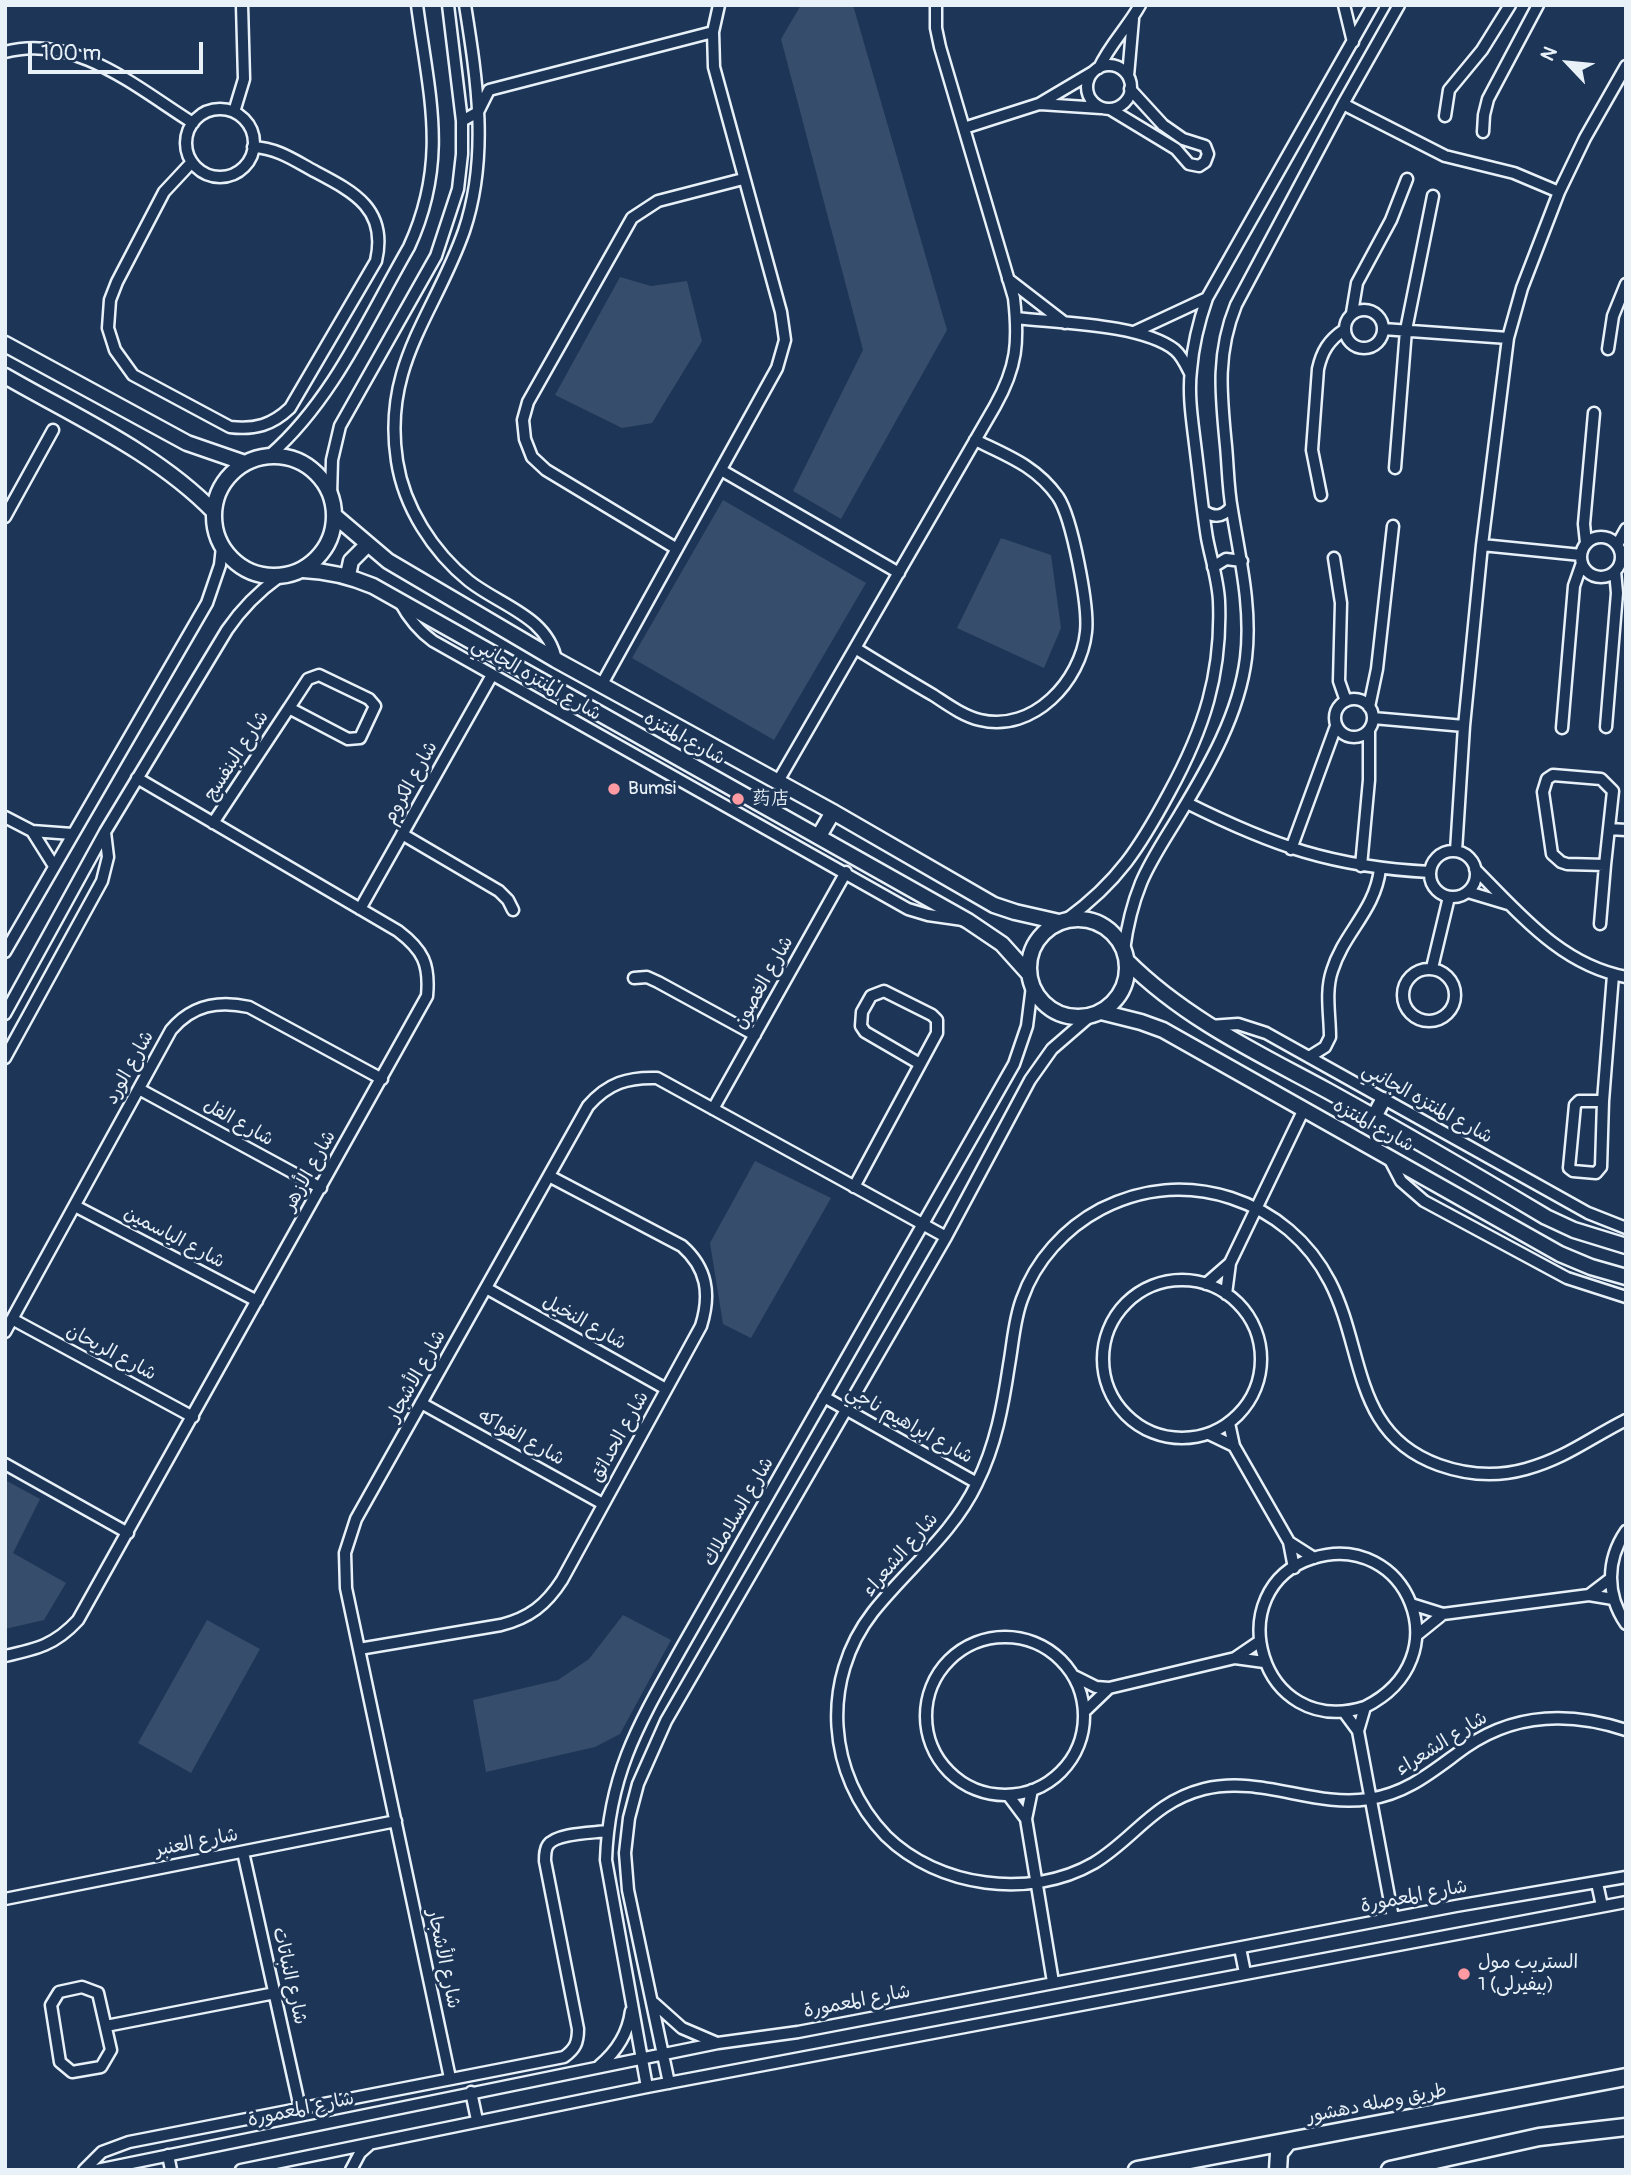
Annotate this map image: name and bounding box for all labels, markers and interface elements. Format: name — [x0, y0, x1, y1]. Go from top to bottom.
scale bar — [32, 28, 206, 72]
north arrow — [1533, 28, 1603, 98]
text: 100 m — [41, 40, 101, 67]
text: N — [1536, 43, 1563, 65]
street label: شارع المنتزه الجانبي — [467, 634, 605, 726]
street label: شارع البنفسج — [200, 707, 274, 805]
street label: شارع المنتزه — [639, 707, 729, 771]
street label: شارع الكروم — [379, 737, 443, 829]
place label: Bumsi — [628, 778, 676, 800]
marker: Bumsi — [606, 781, 622, 797]
place label: 药店 — [752, 788, 790, 810]
marker: 药店 — [730, 791, 746, 807]
street label: شارع الغصون — [729, 932, 799, 1034]
street label: شارع الورد — [100, 1027, 160, 1109]
street label: شارع المنتزه الجانبي — [1358, 1059, 1496, 1149]
street label: شارع الفل — [199, 1094, 277, 1152]
street label: شارع المنتزه — [1328, 1094, 1418, 1158]
street label: شارع الأزهر — [279, 1127, 341, 1215]
street label: شارع الياسمين — [120, 1202, 228, 1274]
street label: شارع النخيل — [538, 1291, 630, 1355]
street label: شارع الريحان — [62, 1320, 160, 1386]
street label: شارع الأشجار — [383, 1326, 451, 1426]
street label: شارع ابراهيم ناجي — [842, 1381, 976, 1469]
street label: شارع الحدائق — [586, 1388, 654, 1486]
street label: شارع الفواكه — [474, 1405, 568, 1471]
street label: شارع السلاملاك — [699, 1454, 779, 1570]
street label: شارع الشعراء — [858, 1508, 944, 1602]
street label: شارع الشعراء — [1392, 1707, 1492, 1781]
street label: شارع العنبر — [154, 1824, 240, 1862]
street label: شارع المعمورة — [1359, 1875, 1469, 1919]
street label: شارع الأشجار — [421, 1907, 465, 2011]
street label: شارع النباتات — [267, 1925, 311, 2027]
place label: الستريب مول 1 (بيفيرلى) — [1478, 1952, 1578, 1996]
marker: الستريب مول 1 (بيفيرلى) — [1456, 1966, 1472, 1982]
street label: شارع المعمورة — [802, 1980, 912, 2024]
street label: طريق وصله دهشور — [1305, 2079, 1449, 2129]
street label: شارع المعمورة — [246, 2088, 356, 2132]

